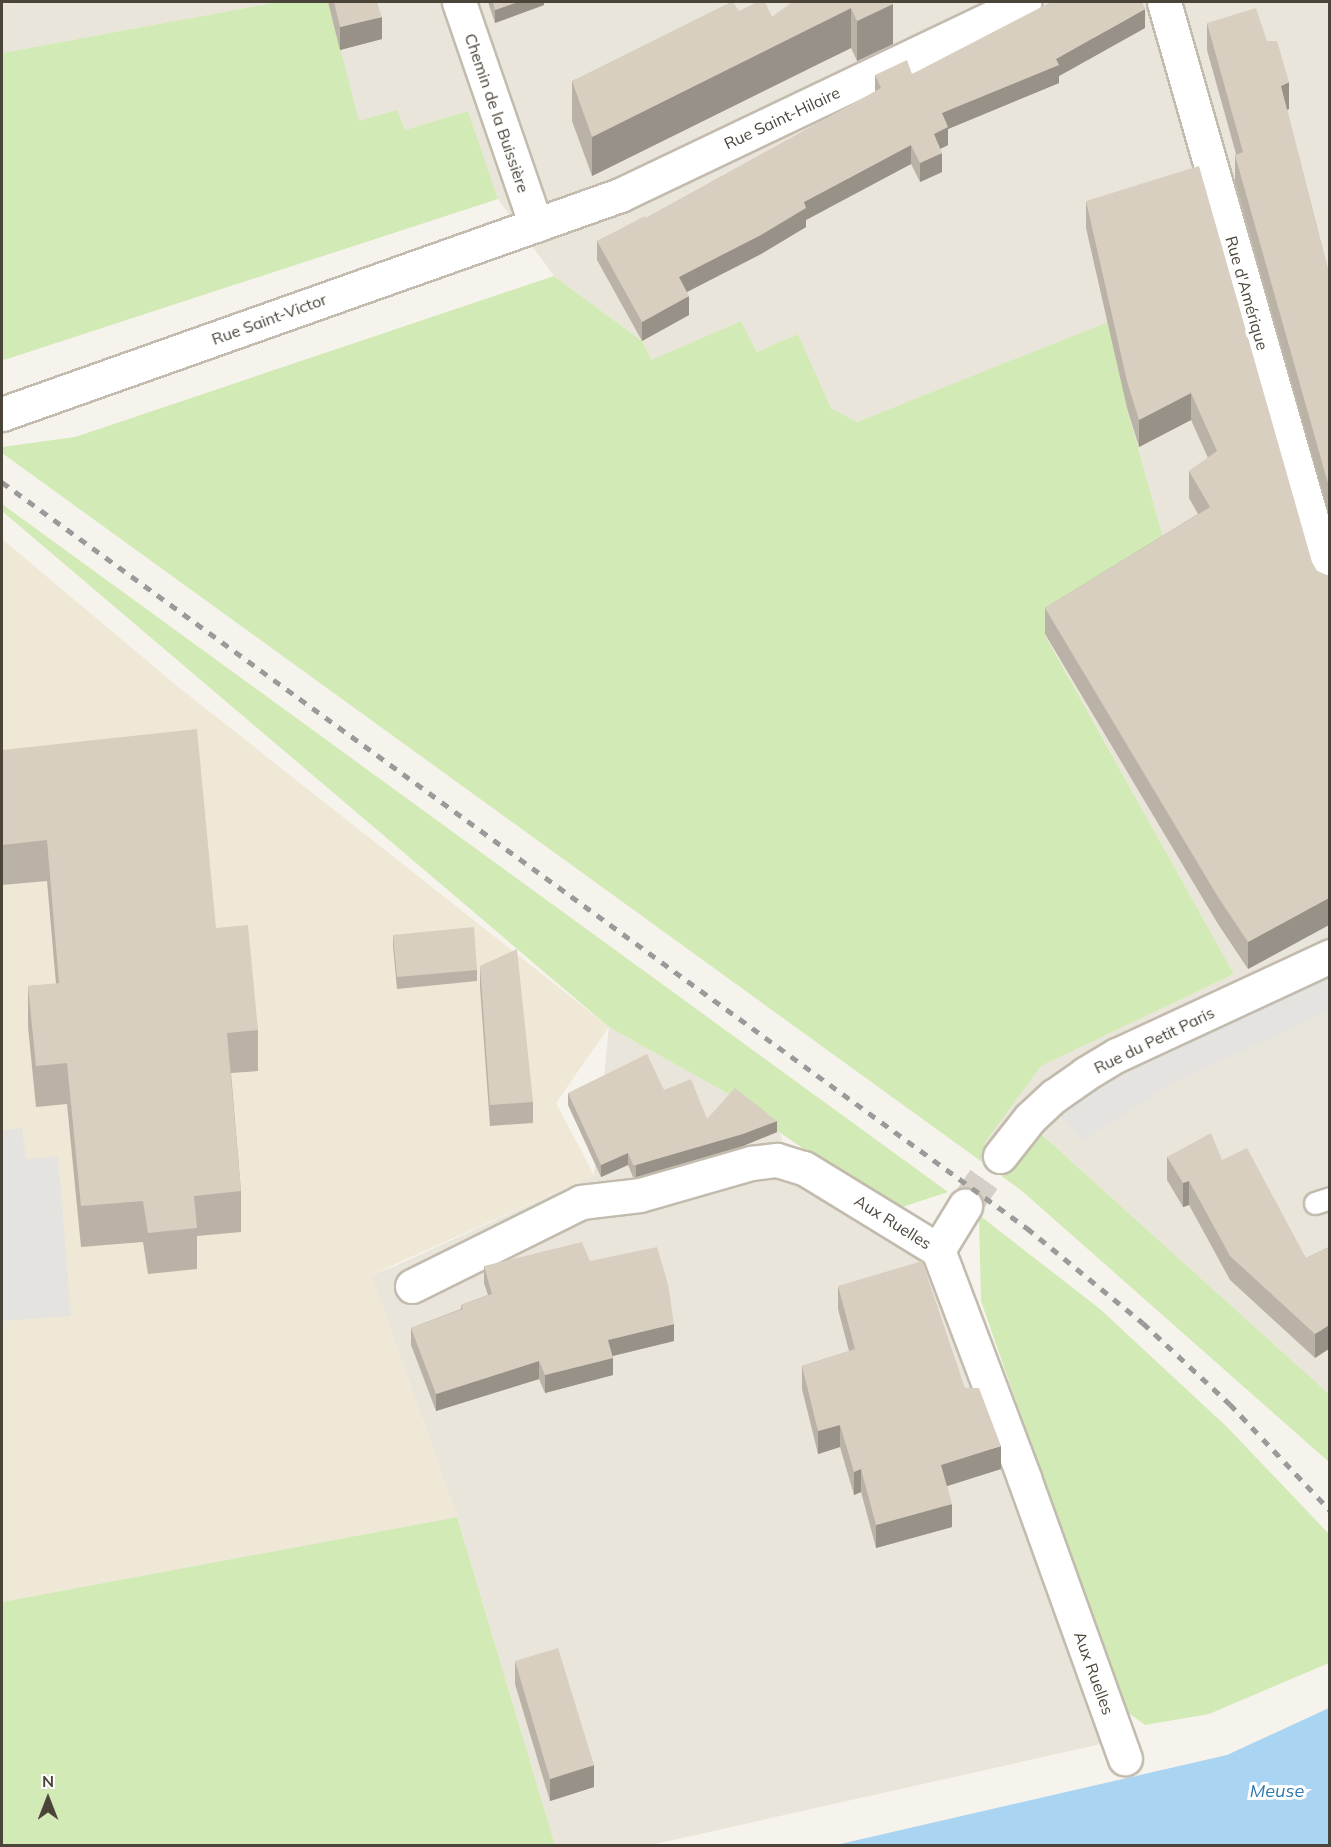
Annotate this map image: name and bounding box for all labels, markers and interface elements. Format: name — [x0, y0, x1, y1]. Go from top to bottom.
street label: Chemin de la Buissière — [461, 31, 533, 195]
street label: Rue Saint-Hilaire — [721, 83, 843, 153]
street label: Rue d'Amérique — [1222, 234, 1272, 352]
street label: Rue Saint-Victor — [209, 289, 329, 349]
street label: Rue du Petit Paris — [1091, 1003, 1217, 1077]
street label: Aux Ruelles — [851, 1191, 935, 1253]
street label: Aux Ruelles — [1070, 1629, 1118, 1717]
north arrow — [18, 1769, 78, 1829]
text: N — [42, 1771, 54, 1791]
water label: Meuse — [1250, 1780, 1304, 1802]

